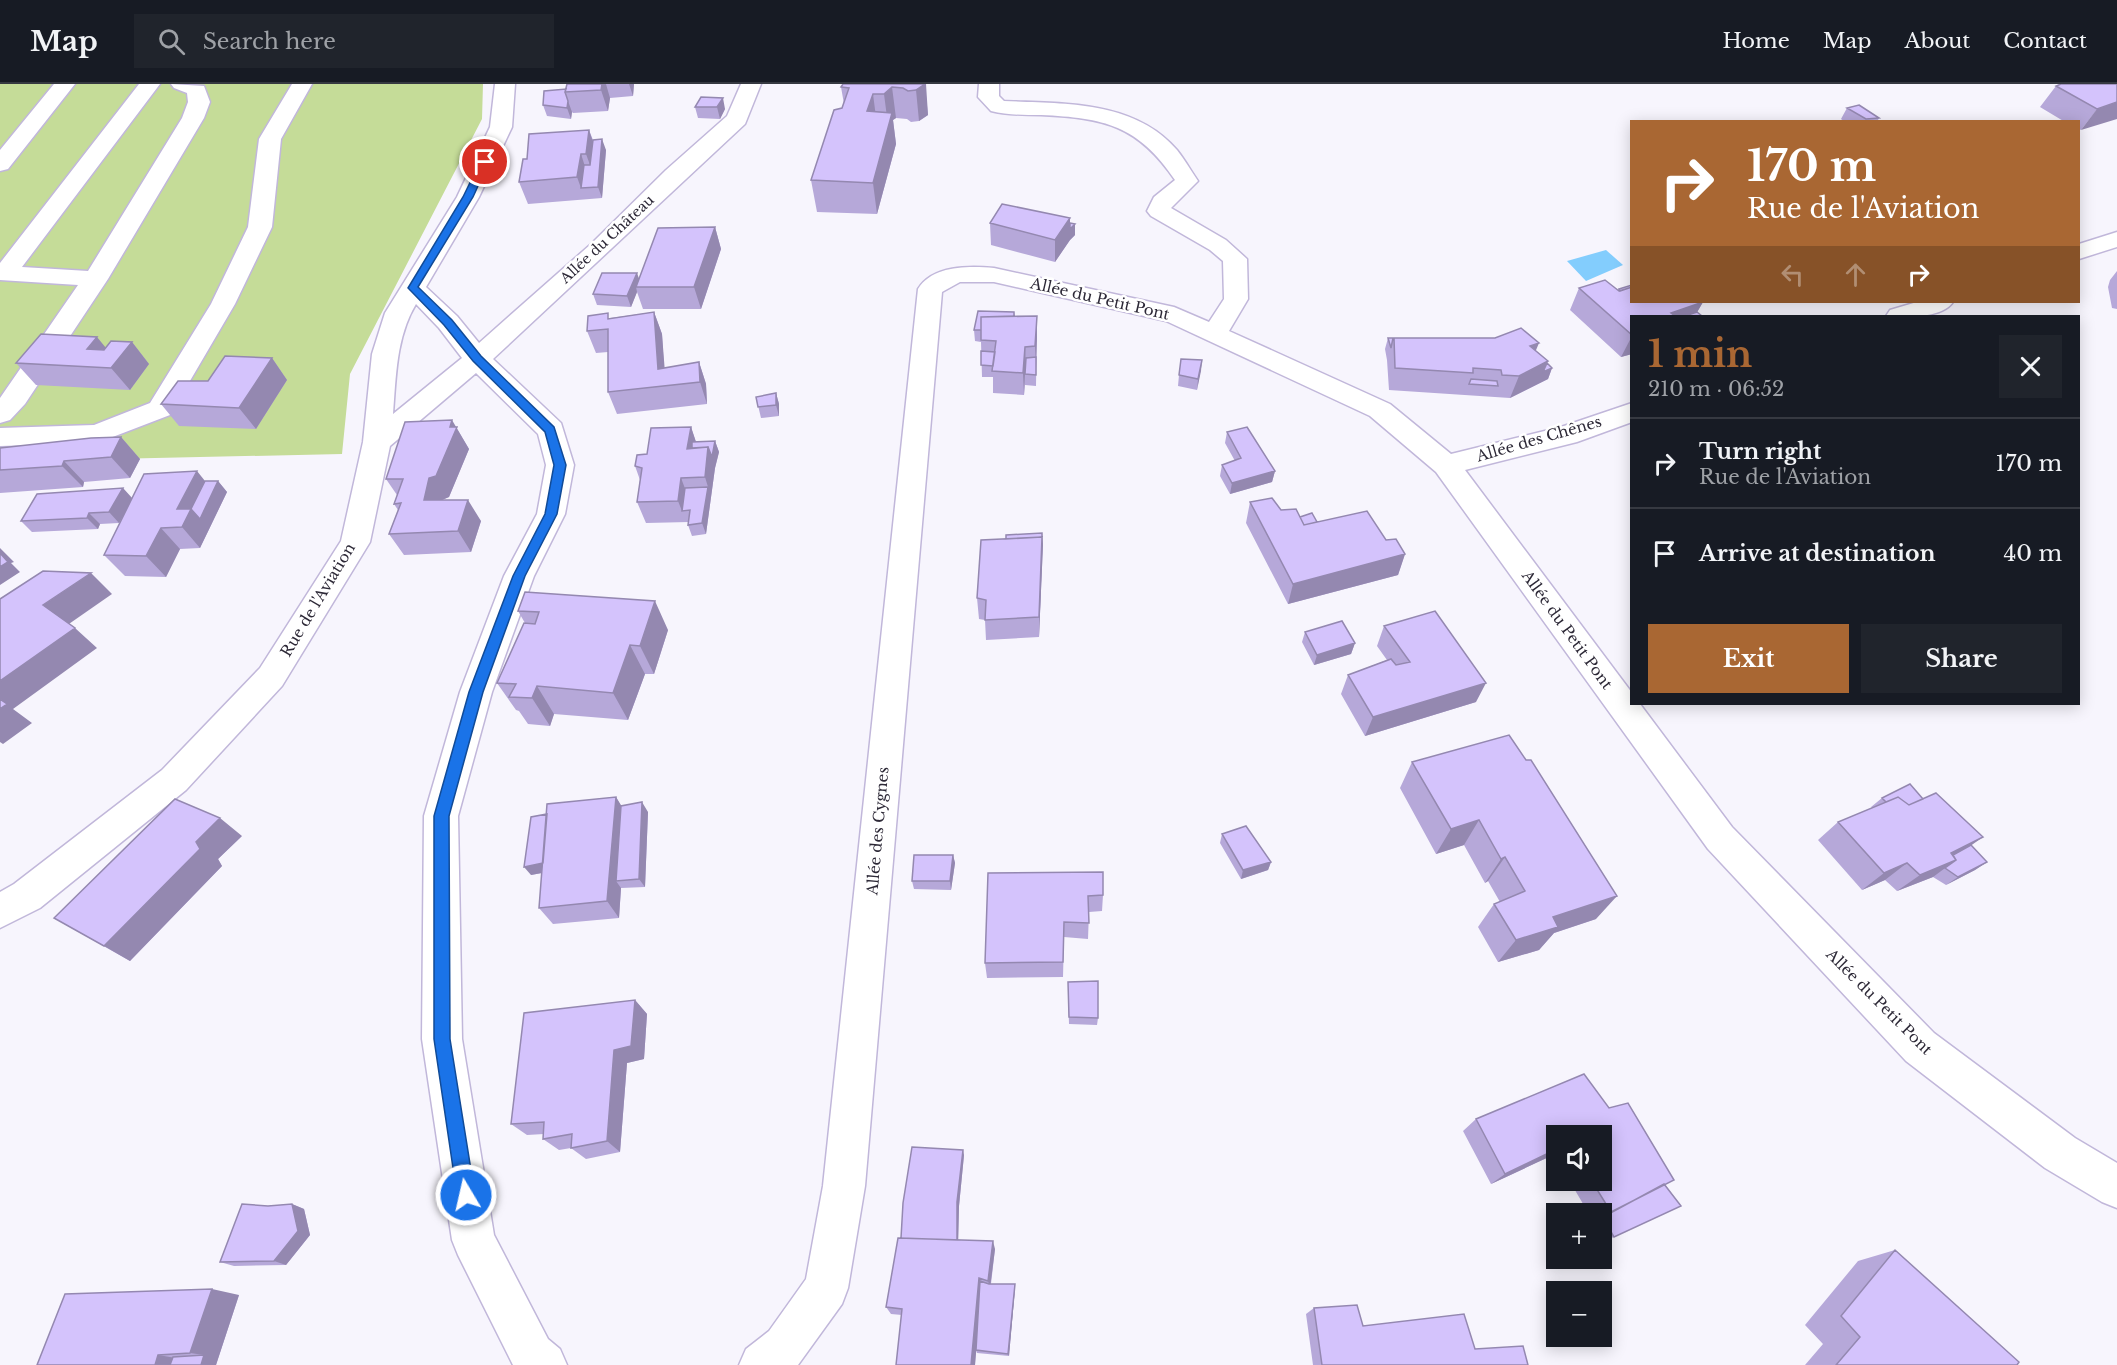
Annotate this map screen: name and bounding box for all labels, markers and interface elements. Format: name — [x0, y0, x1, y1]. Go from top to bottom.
search box — [134, 14, 554, 68]
text: Map — [30, 24, 98, 59]
icon: search — [155, 25, 188, 58]
text: Search here — [203, 28, 336, 55]
text: Home — [1723, 28, 1790, 54]
text: Map — [1823, 28, 1871, 54]
text: About — [1904, 28, 1970, 54]
text: Contact — [2003, 28, 2087, 54]
pin — [459, 136, 510, 187]
text: 170 m — [1747, 140, 1876, 192]
icon: right — [1648, 144, 1726, 222]
icon: arrive — [468, 145, 501, 178]
street label: Allée du Château — [556, 190, 658, 288]
text: Rue de l'Aviation — [1747, 192, 1979, 225]
icon: left — [1776, 258, 1809, 291]
icon: ahead — [1839, 258, 1872, 291]
icon: right — [1902, 258, 1935, 291]
street label: Allée du Petit Pont — [1028, 273, 1172, 324]
text: 1 min — [1648, 332, 1752, 377]
button: close — [1999, 335, 2062, 398]
text: 210 m · 06:52 — [1648, 377, 1784, 401]
street label: Allée des Chênes — [1473, 412, 1604, 466]
text: Turn right — [1699, 438, 1821, 465]
icon: right — [1648, 447, 1681, 480]
text: 170 m — [1996, 450, 2062, 477]
text: Rue de l'Aviation — [1699, 465, 1871, 489]
icon: arrive — [1648, 537, 1681, 570]
street label: Rue de l'Aviation — [276, 540, 359, 660]
text: Arrive at destination — [1699, 540, 1936, 567]
text: 40 m — [2004, 540, 2062, 567]
street label: Allée du Petit Pont — [1517, 566, 1617, 693]
button: Exit — [1648, 624, 1849, 693]
button: Share — [1861, 624, 2062, 693]
street label: Allée des Cygnes — [862, 766, 893, 897]
street label: Allée du Petit Pont — [1822, 944, 1937, 1059]
map controls — [1546, 1125, 1612, 1347]
button: sound — [1546, 1125, 1612, 1191]
position arrow — [434, 1163, 498, 1227]
button: + — [1546, 1203, 1612, 1269]
button: − — [1546, 1281, 1612, 1347]

